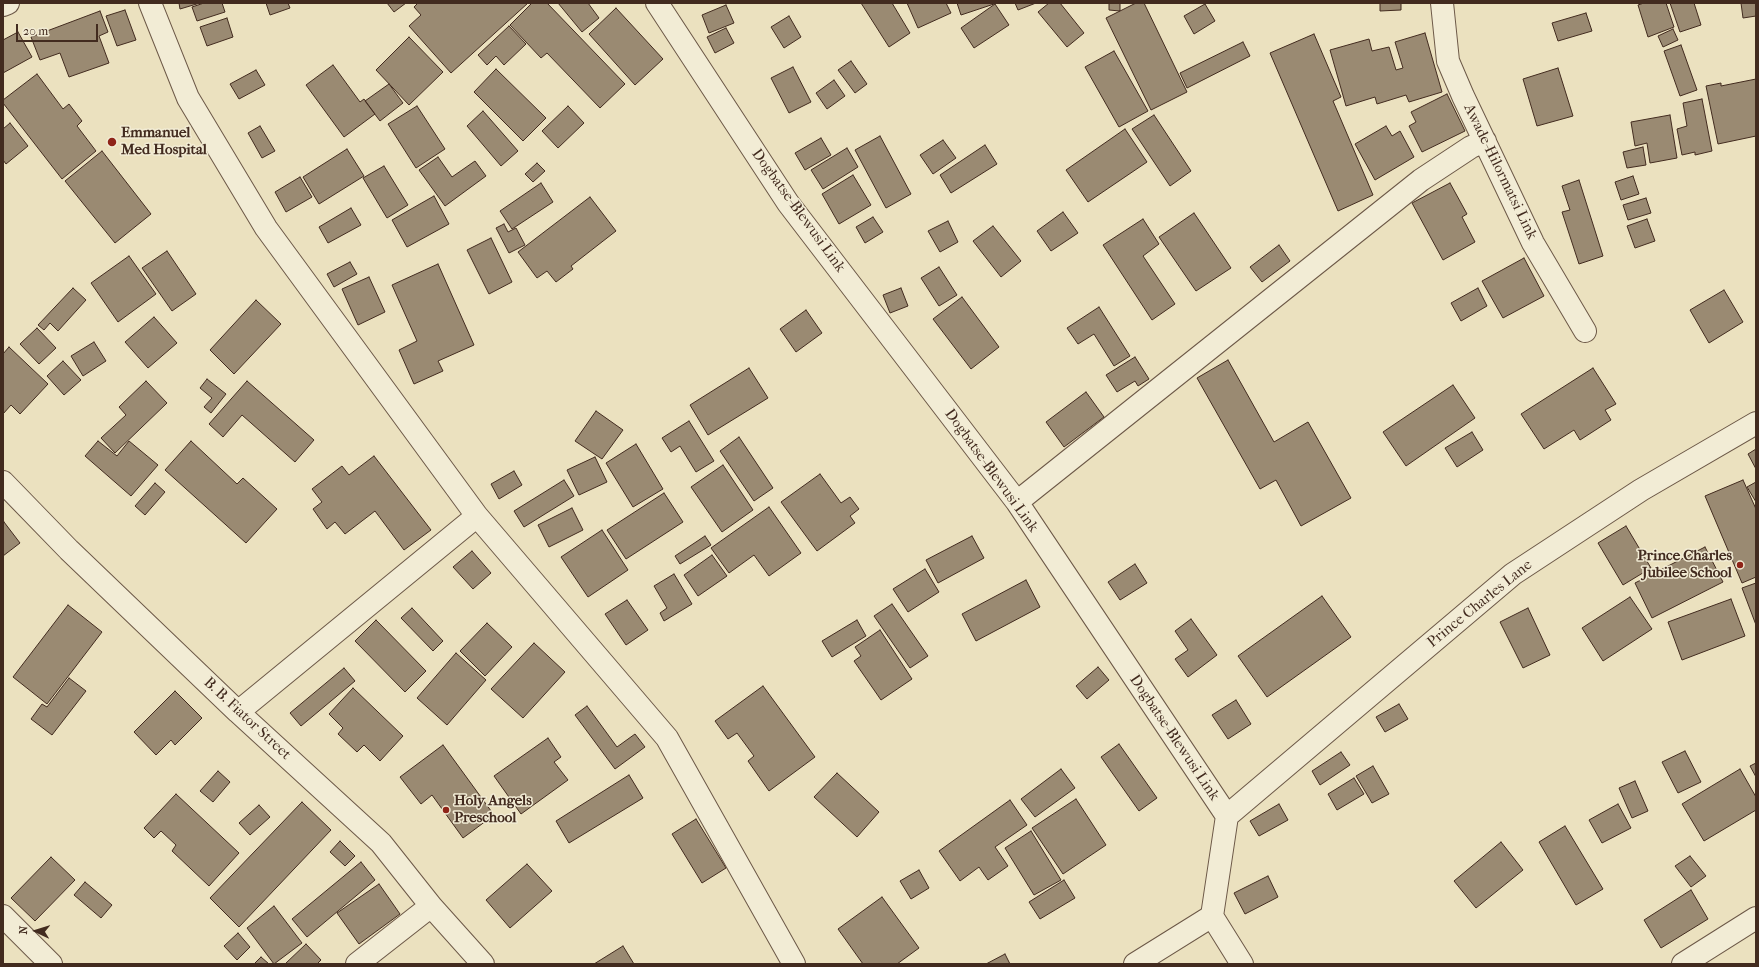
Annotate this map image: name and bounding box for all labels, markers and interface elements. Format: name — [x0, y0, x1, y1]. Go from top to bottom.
scale bar — [18, 16, 100, 42]
text: 20 m — [23, 24, 48, 38]
street label: Awade-Hilormatsi Link — [1459, 101, 1541, 243]
place label: Emmanuel Med Hospital — [121, 124, 207, 159]
marker: Emmanuel Med Hospital — [106, 136, 118, 148]
street label: Dogbatse-Blewusi Link — [747, 146, 849, 276]
street label: Dogbatse-Blewusi Link — [940, 406, 1042, 536]
place label: Prince Charles Jubilee School — [1638, 547, 1732, 582]
street label: Prince Charles Lane — [1424, 556, 1536, 652]
marker: Prince Charles Jubilee School — [1735, 560, 1745, 570]
street label: Dogbatse-Blewusi Link — [1125, 672, 1223, 804]
street label: B. B. Fiator Street — [200, 674, 294, 764]
place label: Holy Angels Preschool — [454, 792, 532, 827]
marker: Holy Angels Preschool — [441, 805, 451, 815]
north arrow — [16, 911, 56, 951]
text: N — [17, 926, 30, 935]

